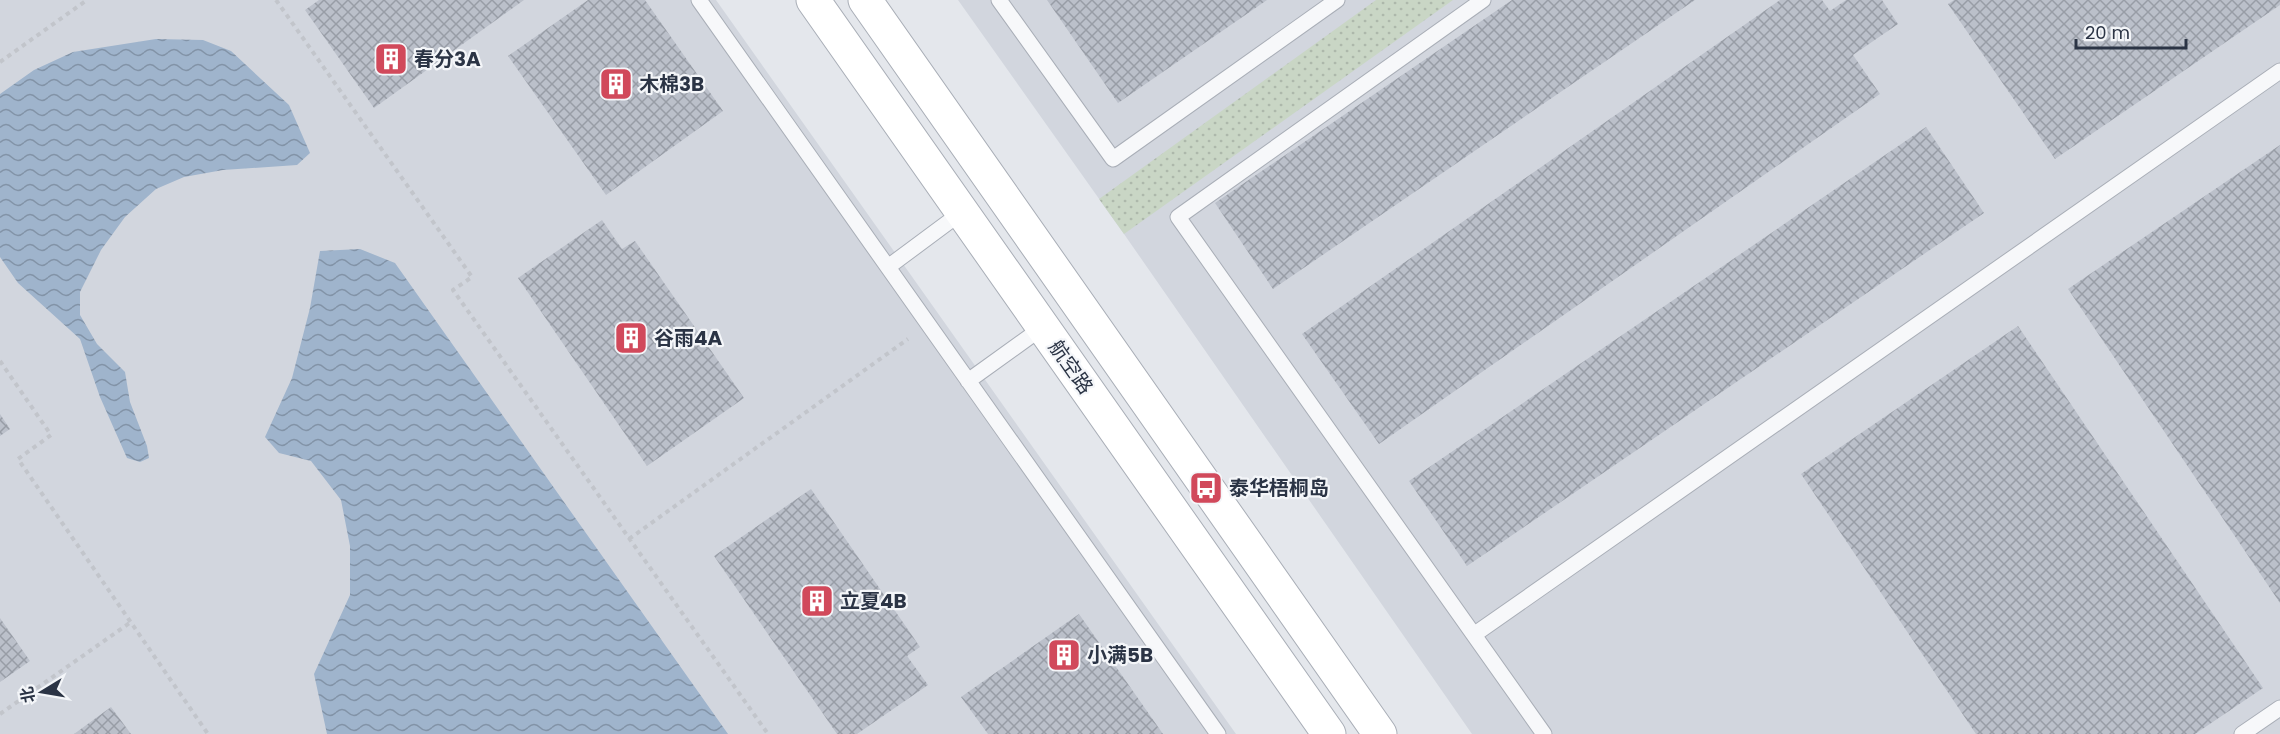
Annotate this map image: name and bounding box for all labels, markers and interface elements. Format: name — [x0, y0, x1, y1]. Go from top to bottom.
scale bar — [2076, 12, 2186, 50]
text: 20 m — [2085, 20, 2130, 45]
building icon: 春分3A — [373, 41, 409, 77]
place label: 春分3A — [414, 45, 481, 73]
building icon: 木棉3B — [598, 66, 634, 102]
place label: 木棉3B — [639, 70, 704, 98]
building icon: 谷雨4A — [613, 320, 649, 356]
place label: 谷雨4A — [654, 324, 723, 352]
street label: 航空路 — [1042, 334, 1100, 400]
bus stop icon: 泰华梧桐岛 — [1188, 470, 1224, 506]
place label: 泰华梧桐岛 — [1229, 474, 1329, 502]
building icon: 立夏4B — [799, 583, 835, 619]
place label: 立夏4B — [840, 587, 907, 615]
building icon: 小满5B — [1046, 637, 1082, 673]
place label: 小满5B — [1087, 641, 1153, 669]
north arrow — [12, 662, 72, 722]
text: 北 — [15, 685, 41, 705]

